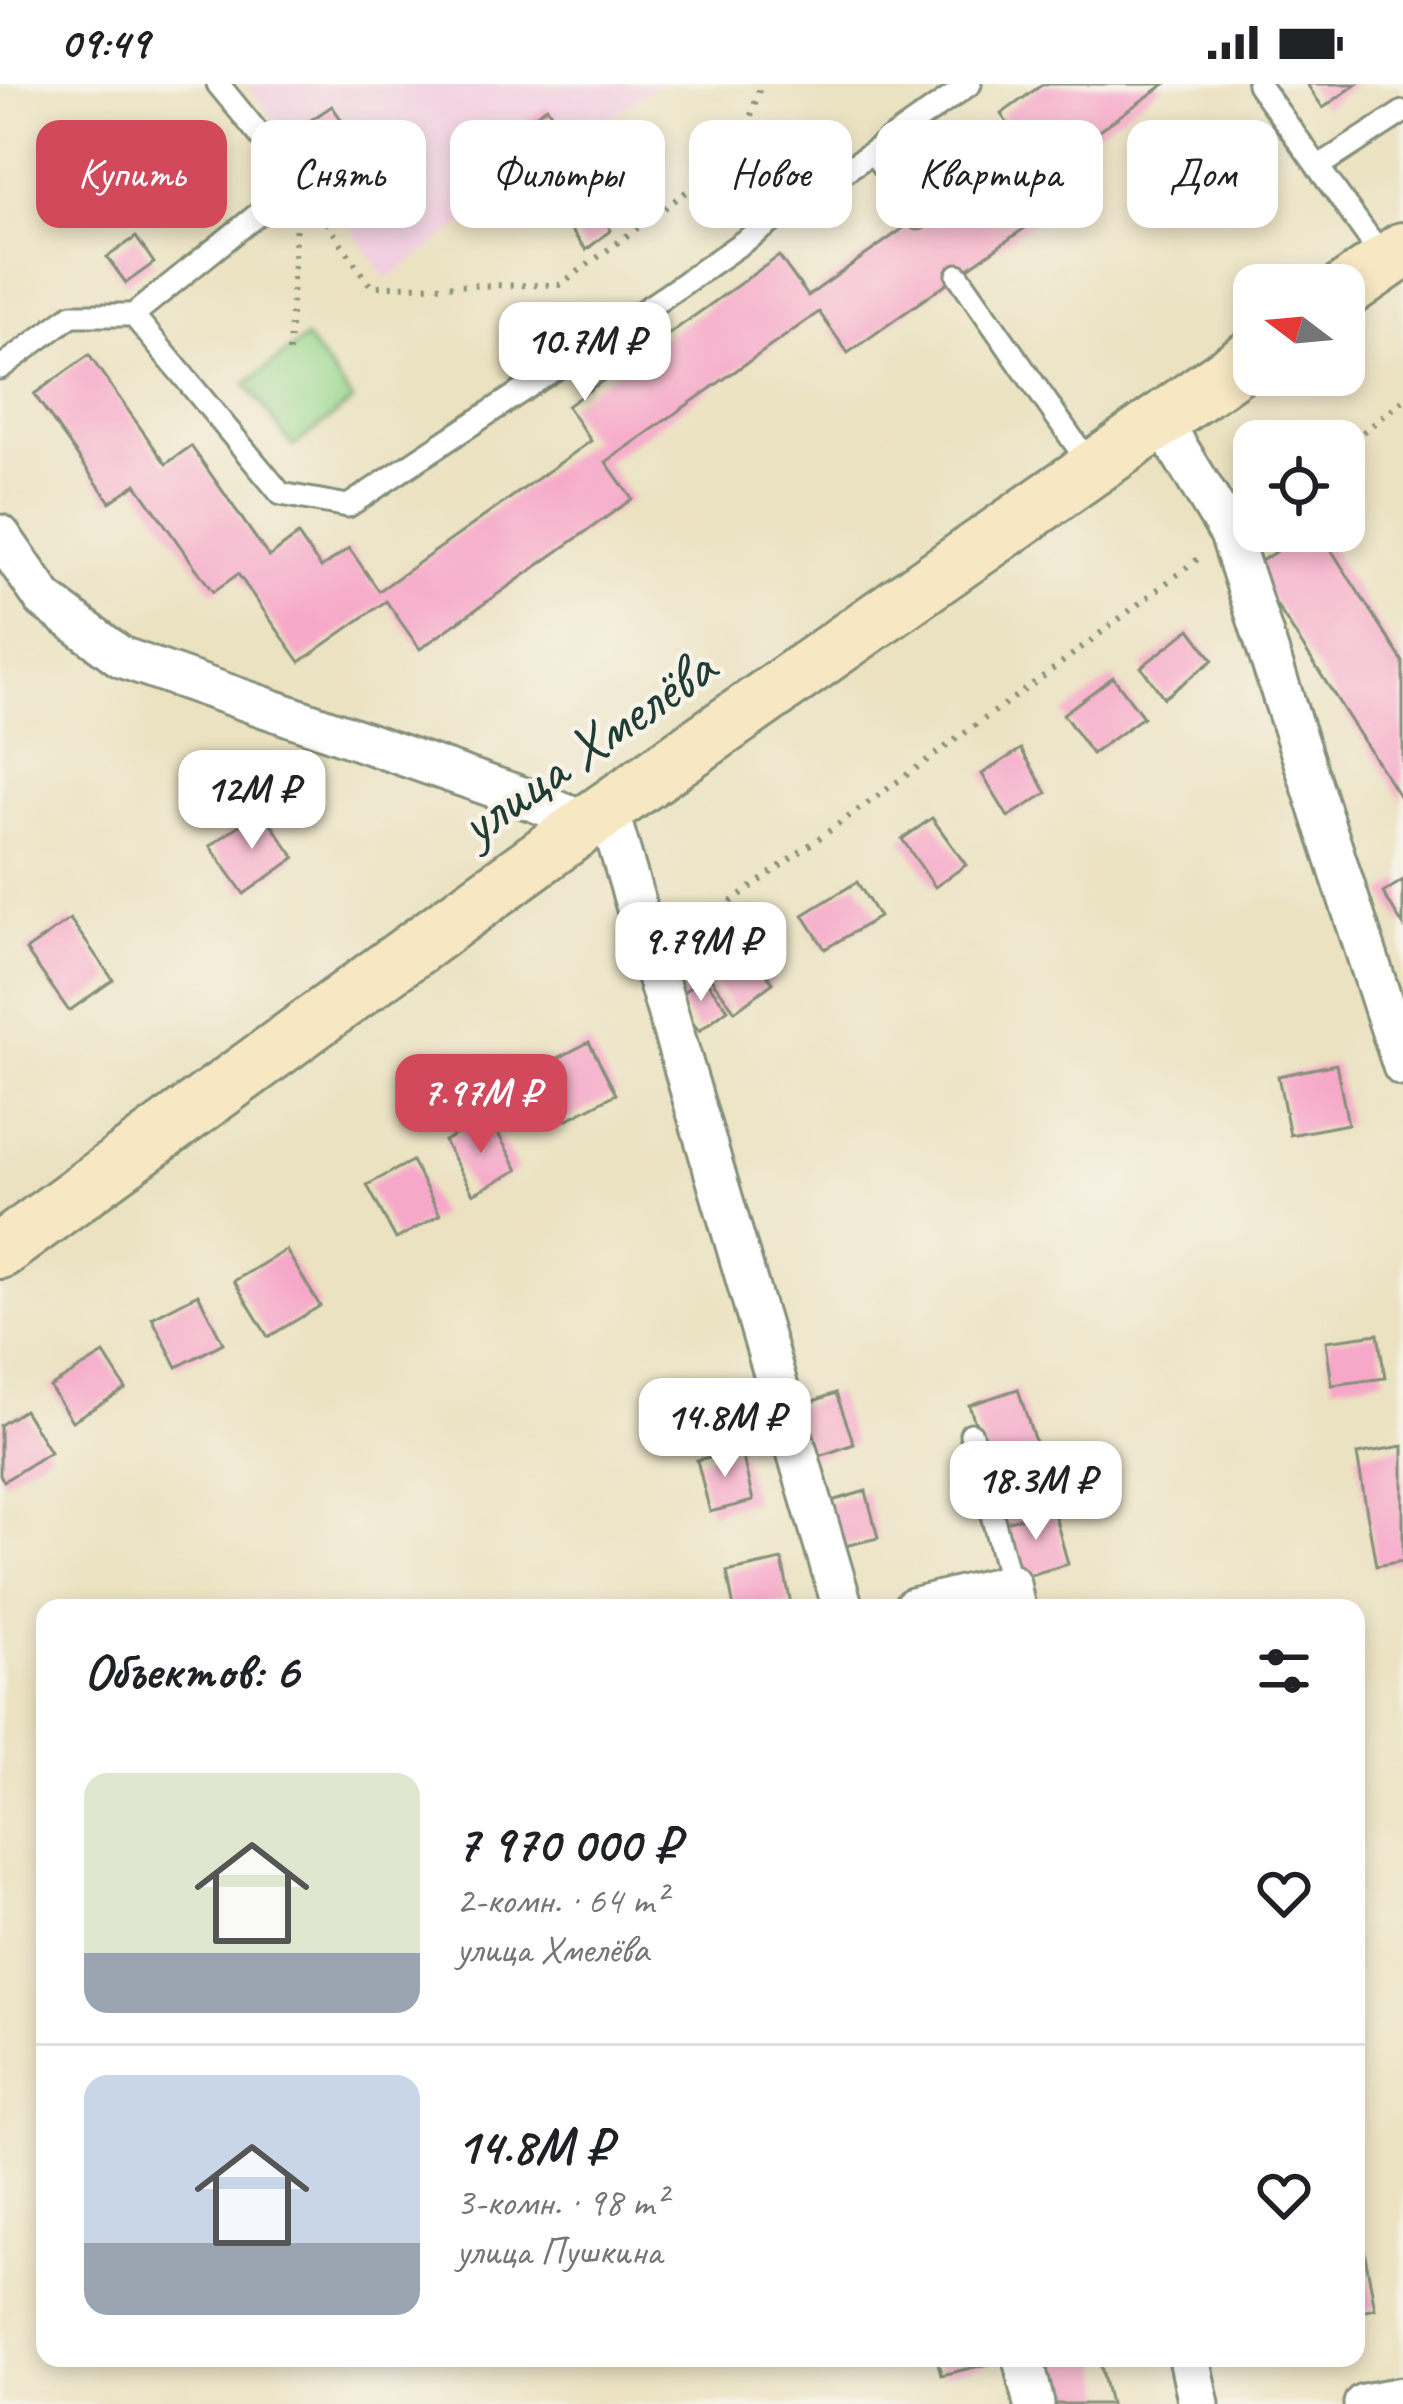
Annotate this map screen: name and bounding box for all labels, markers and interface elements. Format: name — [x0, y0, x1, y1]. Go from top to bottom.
text: 09:49 — [60, 14, 149, 71]
chip: Купить — [36, 120, 227, 228]
chip: Снять — [251, 120, 426, 228]
chip: Фильтры — [450, 120, 665, 228]
chip: Новое — [689, 120, 852, 228]
chip: Квартира — [876, 120, 1103, 228]
chip: Дом — [1127, 120, 1278, 228]
north arrow — [1233, 264, 1365, 396]
map controls — [1233, 264, 1365, 552]
pin: 10.7M ₽ — [474, 302, 696, 404]
text: 10.7M ₽ — [526, 316, 644, 365]
button: locate — [1233, 420, 1365, 552]
street label: улица Хмелёва — [441, 628, 733, 864]
pin: 12M ₽ — [168, 750, 336, 852]
text: 12M ₽ — [205, 764, 299, 813]
pin: 9.79M ₽ — [590, 902, 812, 1004]
text: 9.79M ₽ — [642, 916, 760, 965]
pin: 7.97M ₽ — [370, 1054, 592, 1156]
text: 7.97M ₽ — [422, 1068, 540, 1117]
pin: 14.8M ₽ — [614, 1378, 836, 1480]
text: 14.8M ₽ — [666, 1392, 784, 1441]
pin: 18.3M ₽ — [925, 1441, 1147, 1543]
text: 18.3M ₽ — [977, 1455, 1095, 1504]
icon: filters — [1251, 1638, 1317, 1704]
text: Объектов: 6 — [84, 1639, 298, 1703]
text: 7 970 000 ₽ — [456, 1812, 679, 1876]
icon: home — [180, 1821, 324, 1965]
icon: heart — [1251, 1860, 1317, 1926]
text: 2-комн. · 64 m² — [456, 1876, 666, 1925]
text: улица Хмелёва — [456, 1925, 649, 1974]
text: 14.8M ₽ — [456, 2114, 611, 2178]
icon: home — [180, 2123, 324, 2267]
icon: heart — [1251, 2162, 1317, 2228]
text: 3-комн. · 98 m² — [456, 2178, 666, 2227]
text: улица Пушкина — [456, 2227, 662, 2276]

